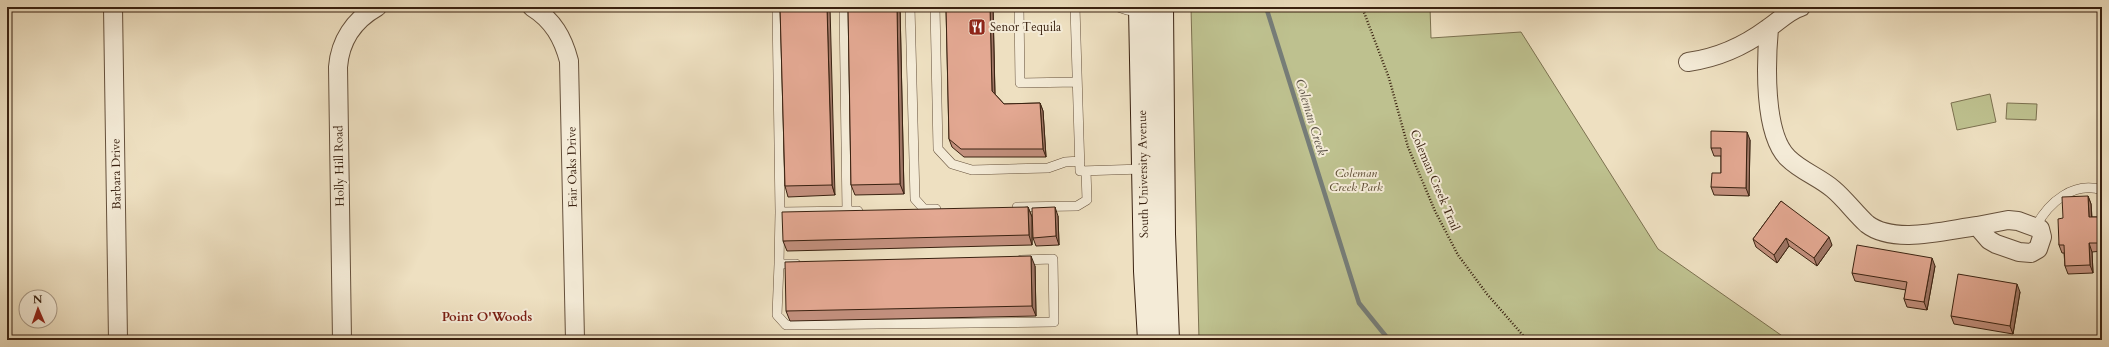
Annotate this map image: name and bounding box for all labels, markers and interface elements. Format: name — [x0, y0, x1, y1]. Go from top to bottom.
restaurant icon: Senor Tequila — [967, 17, 987, 37]
place label: Senor Tequila — [990, 19, 1062, 35]
water label: Coleman Creek — [1291, 77, 1331, 158]
street label: South University Avenue — [1134, 110, 1152, 238]
street label: Holly Hill Road — [330, 125, 348, 207]
street label: Fair Oaks Drive — [563, 126, 581, 208]
street label: Coleman Creek Trail — [1406, 127, 1464, 233]
street label: Barbara Drive — [107, 138, 125, 210]
park label: Coleman Creek Park — [1329, 165, 1383, 195]
north arrow — [18, 289, 58, 329]
text: N — [33, 292, 43, 307]
district label: Point O'Woods — [442, 308, 532, 326]

